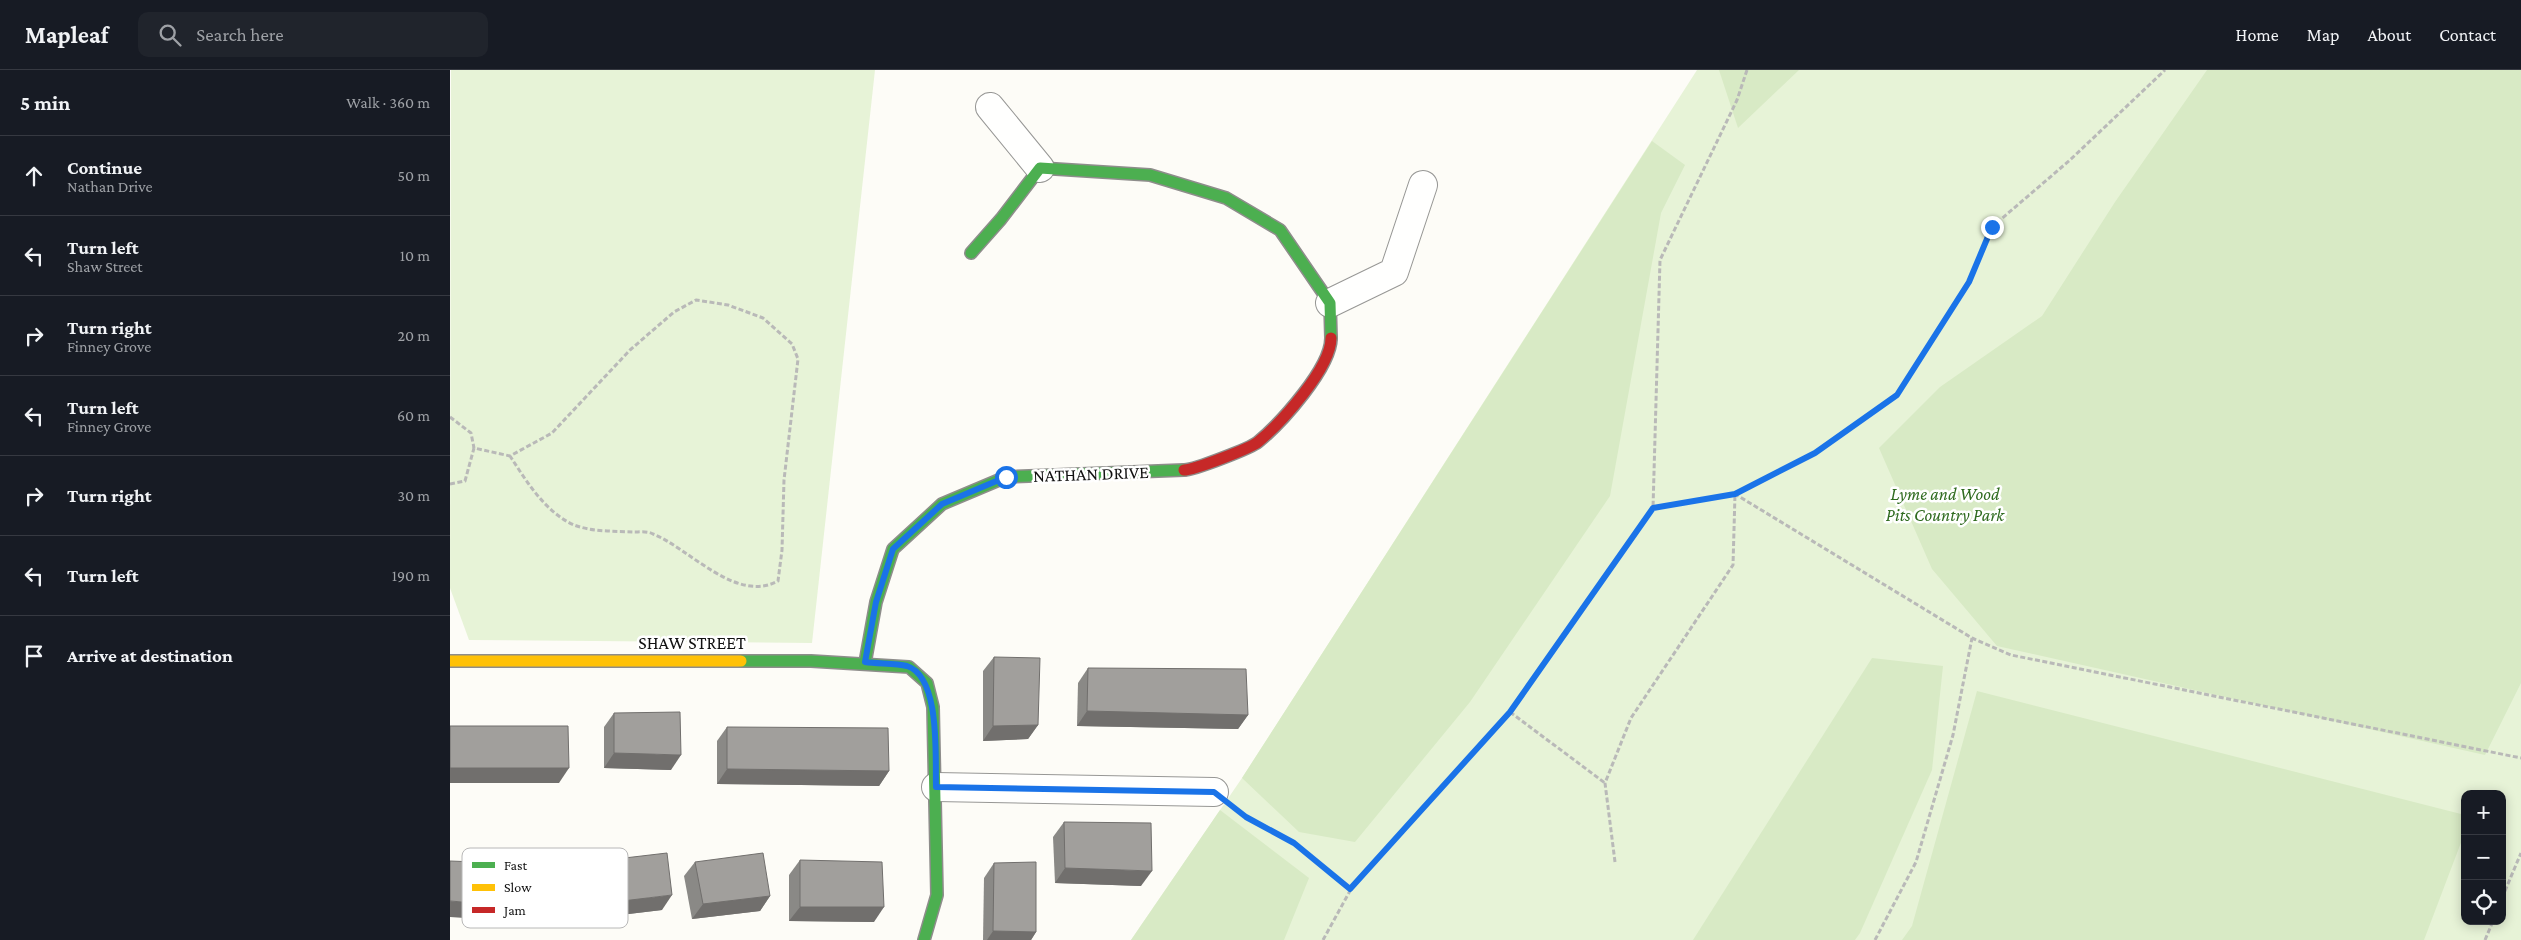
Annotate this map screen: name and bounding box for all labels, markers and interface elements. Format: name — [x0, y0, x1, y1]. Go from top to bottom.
search box — [138, 12, 488, 57]
text: Mapleaf — [25, 21, 108, 48]
icon: search — [156, 21, 184, 49]
text: Search here — [196, 24, 284, 45]
text: Home — [2236, 25, 2279, 45]
text: Map — [2307, 25, 2339, 45]
text: About — [2367, 25, 2411, 45]
text: Contact — [2439, 25, 2496, 45]
text: 5 min — [20, 91, 70, 115]
text: Walk · 360 m — [346, 94, 430, 111]
text: Continue — [67, 157, 142, 178]
icon: ahead — [20, 162, 48, 190]
text: 50 m — [398, 167, 430, 184]
text: Nathan Drive — [67, 178, 153, 195]
route end — [1981, 216, 2004, 239]
text: Turn left — [67, 237, 139, 258]
icon: left — [20, 242, 48, 270]
text: 10 m — [400, 247, 430, 264]
text: Shaw Street — [67, 258, 143, 275]
text: Turn right — [67, 317, 152, 338]
icon: right — [20, 322, 48, 350]
text: 20 m — [397, 327, 430, 344]
text: Finney Grove — [67, 338, 151, 355]
text: Turn left — [67, 397, 139, 418]
icon: left — [20, 402, 48, 430]
text: 60 m — [397, 407, 430, 424]
text: Finney Grove — [67, 418, 151, 435]
street label: NATHAN DRIVE — [1033, 462, 1149, 486]
route start — [995, 466, 1018, 489]
icon: right — [20, 482, 48, 510]
park label: Lyme and Wood Pits Country Park — [1886, 484, 2005, 525]
text: Turn right — [67, 485, 152, 506]
text: 30 m — [398, 487, 430, 504]
icon: left — [20, 562, 48, 590]
text: Turn left — [67, 565, 139, 586]
text: 190 m — [392, 567, 430, 584]
street label: SHAW STREET — [638, 633, 746, 653]
icon: arrive — [20, 642, 48, 670]
text: Arrive at destination — [67, 645, 233, 666]
map controls — [2461, 790, 2506, 925]
button: + — [2461, 790, 2506, 835]
button: − — [2461, 835, 2506, 880]
legend — [462, 848, 628, 928]
text: Fast — [504, 857, 528, 873]
text: Slow — [504, 879, 532, 895]
button: locate — [2461, 880, 2506, 925]
text: Jam — [502, 902, 526, 918]

